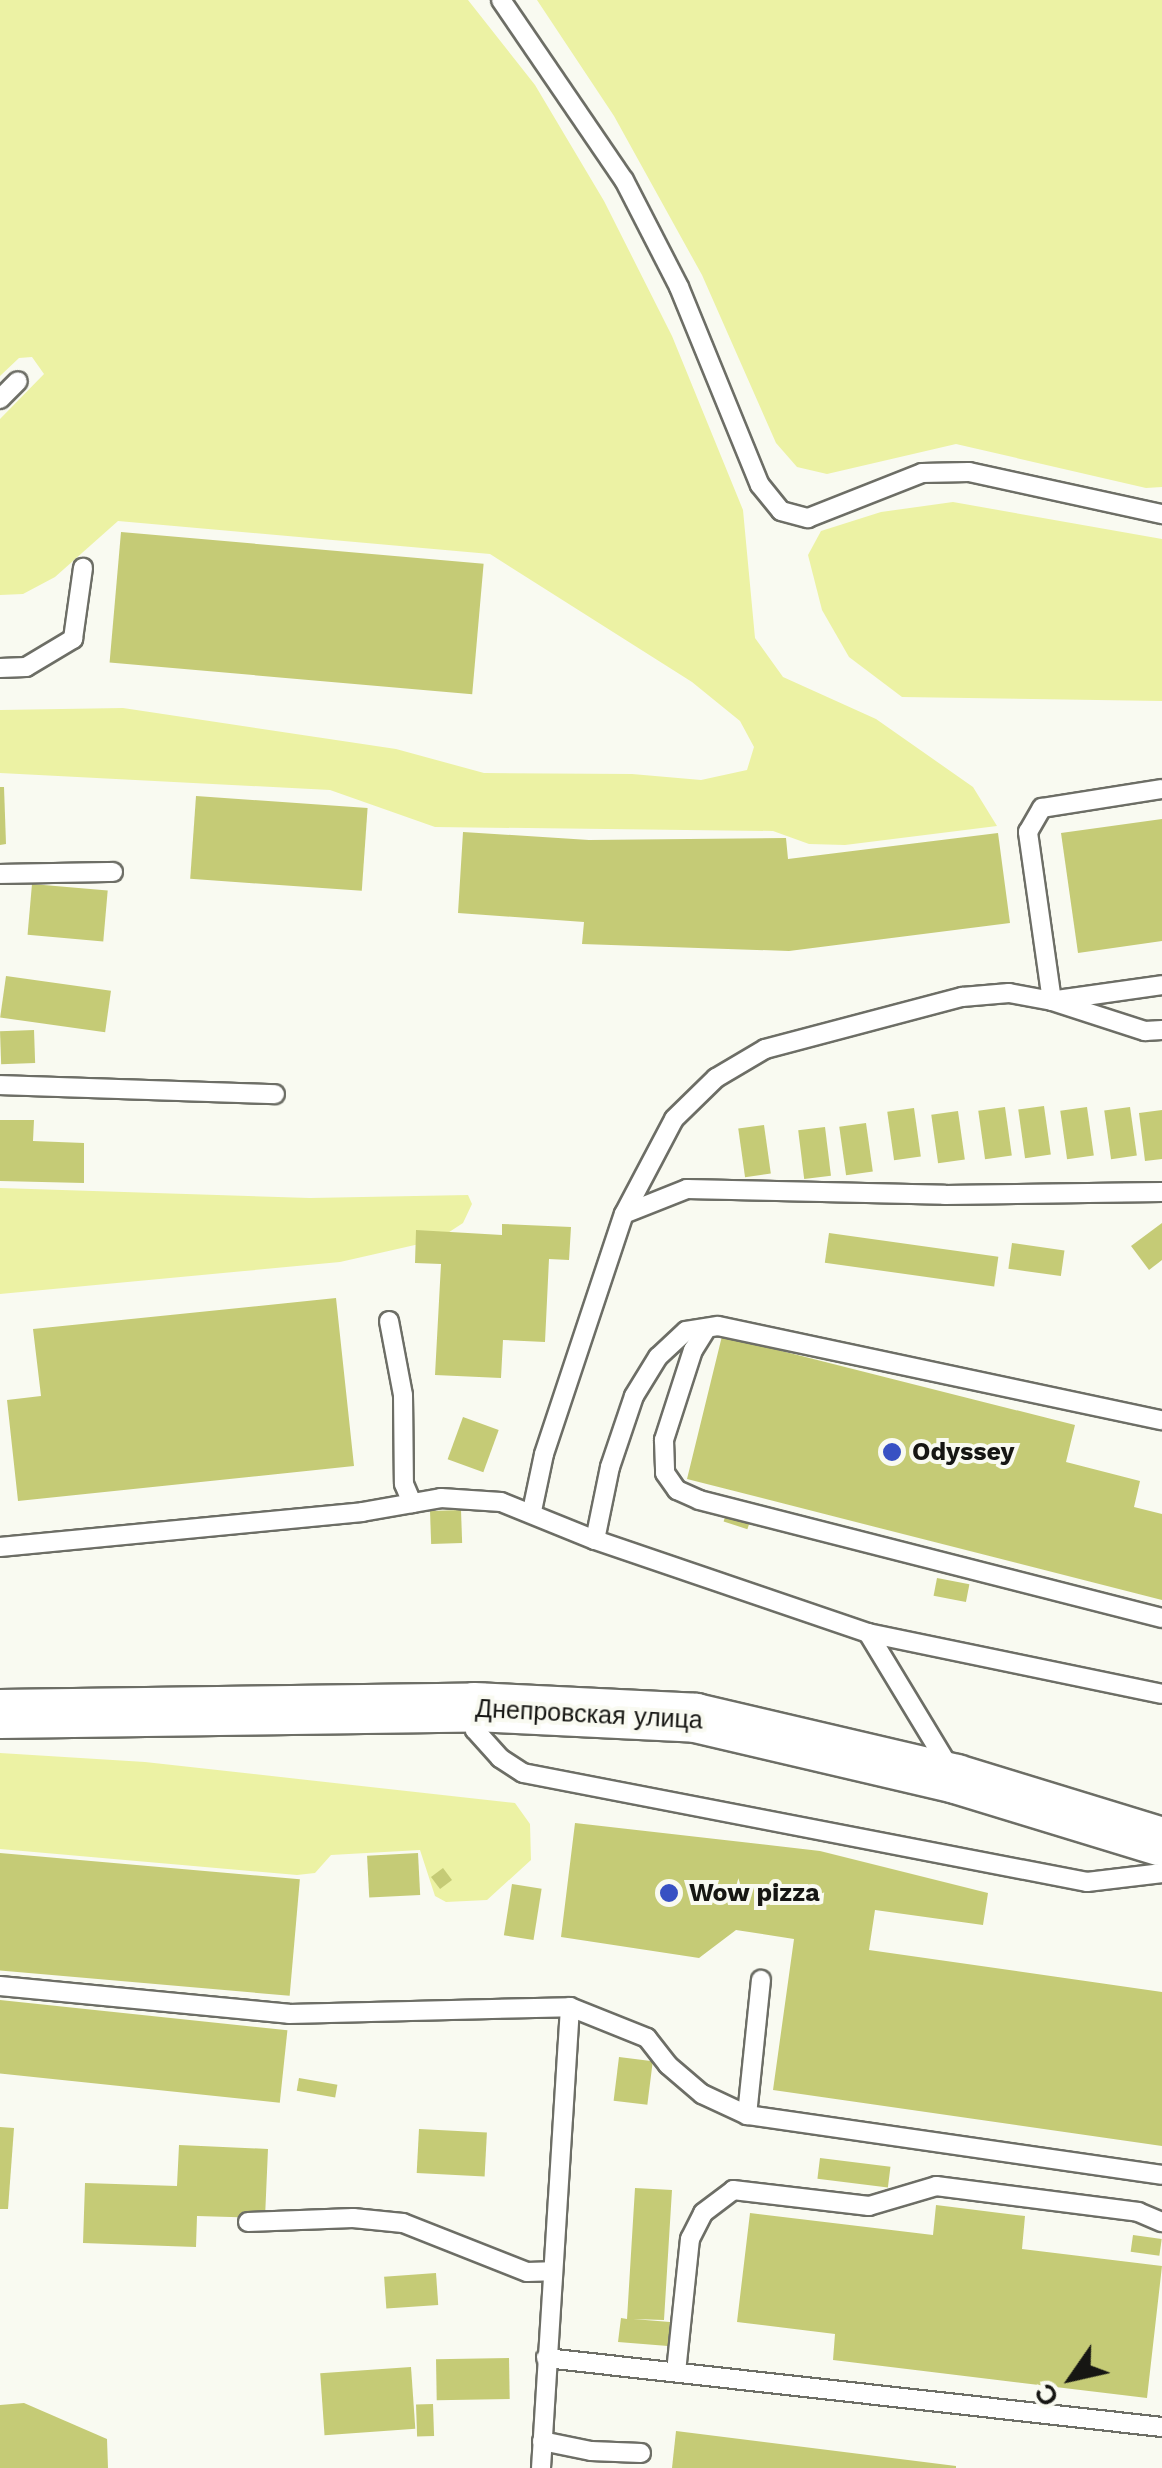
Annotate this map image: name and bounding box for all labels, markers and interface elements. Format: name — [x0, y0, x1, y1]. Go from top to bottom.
place label: Odyssey — [912, 1437, 1015, 1467]
marker: Odyssey — [881, 1441, 903, 1463]
street label: Днепровская улица — [475, 1694, 703, 1736]
place label: Wow pizza — [689, 1878, 820, 1908]
marker: Wow pizza — [658, 1882, 680, 1904]
north arrow — [1022, 2328, 1122, 2428]
text: С — [1027, 2377, 1066, 2413]

